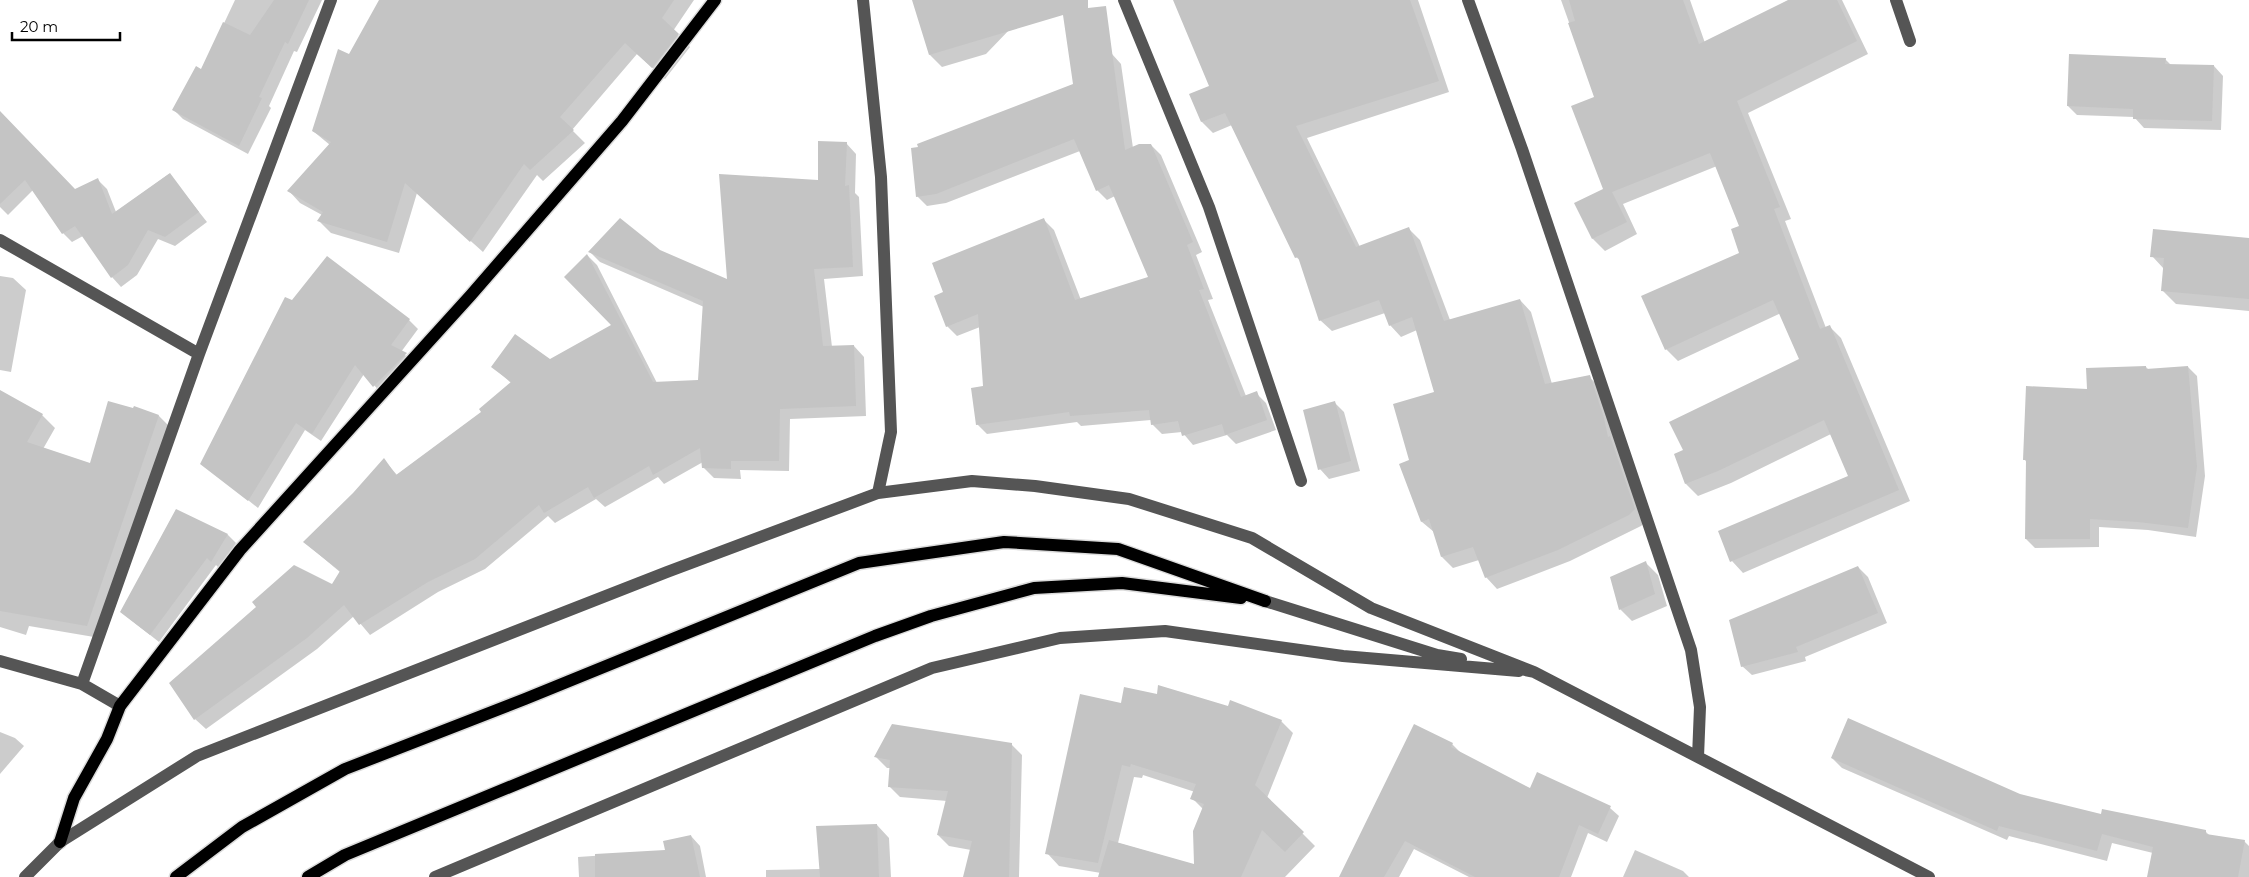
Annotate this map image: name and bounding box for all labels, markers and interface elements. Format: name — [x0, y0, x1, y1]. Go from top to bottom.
scale bar — [12, 10, 120, 42]
text: 20 m — [20, 17, 58, 36]

